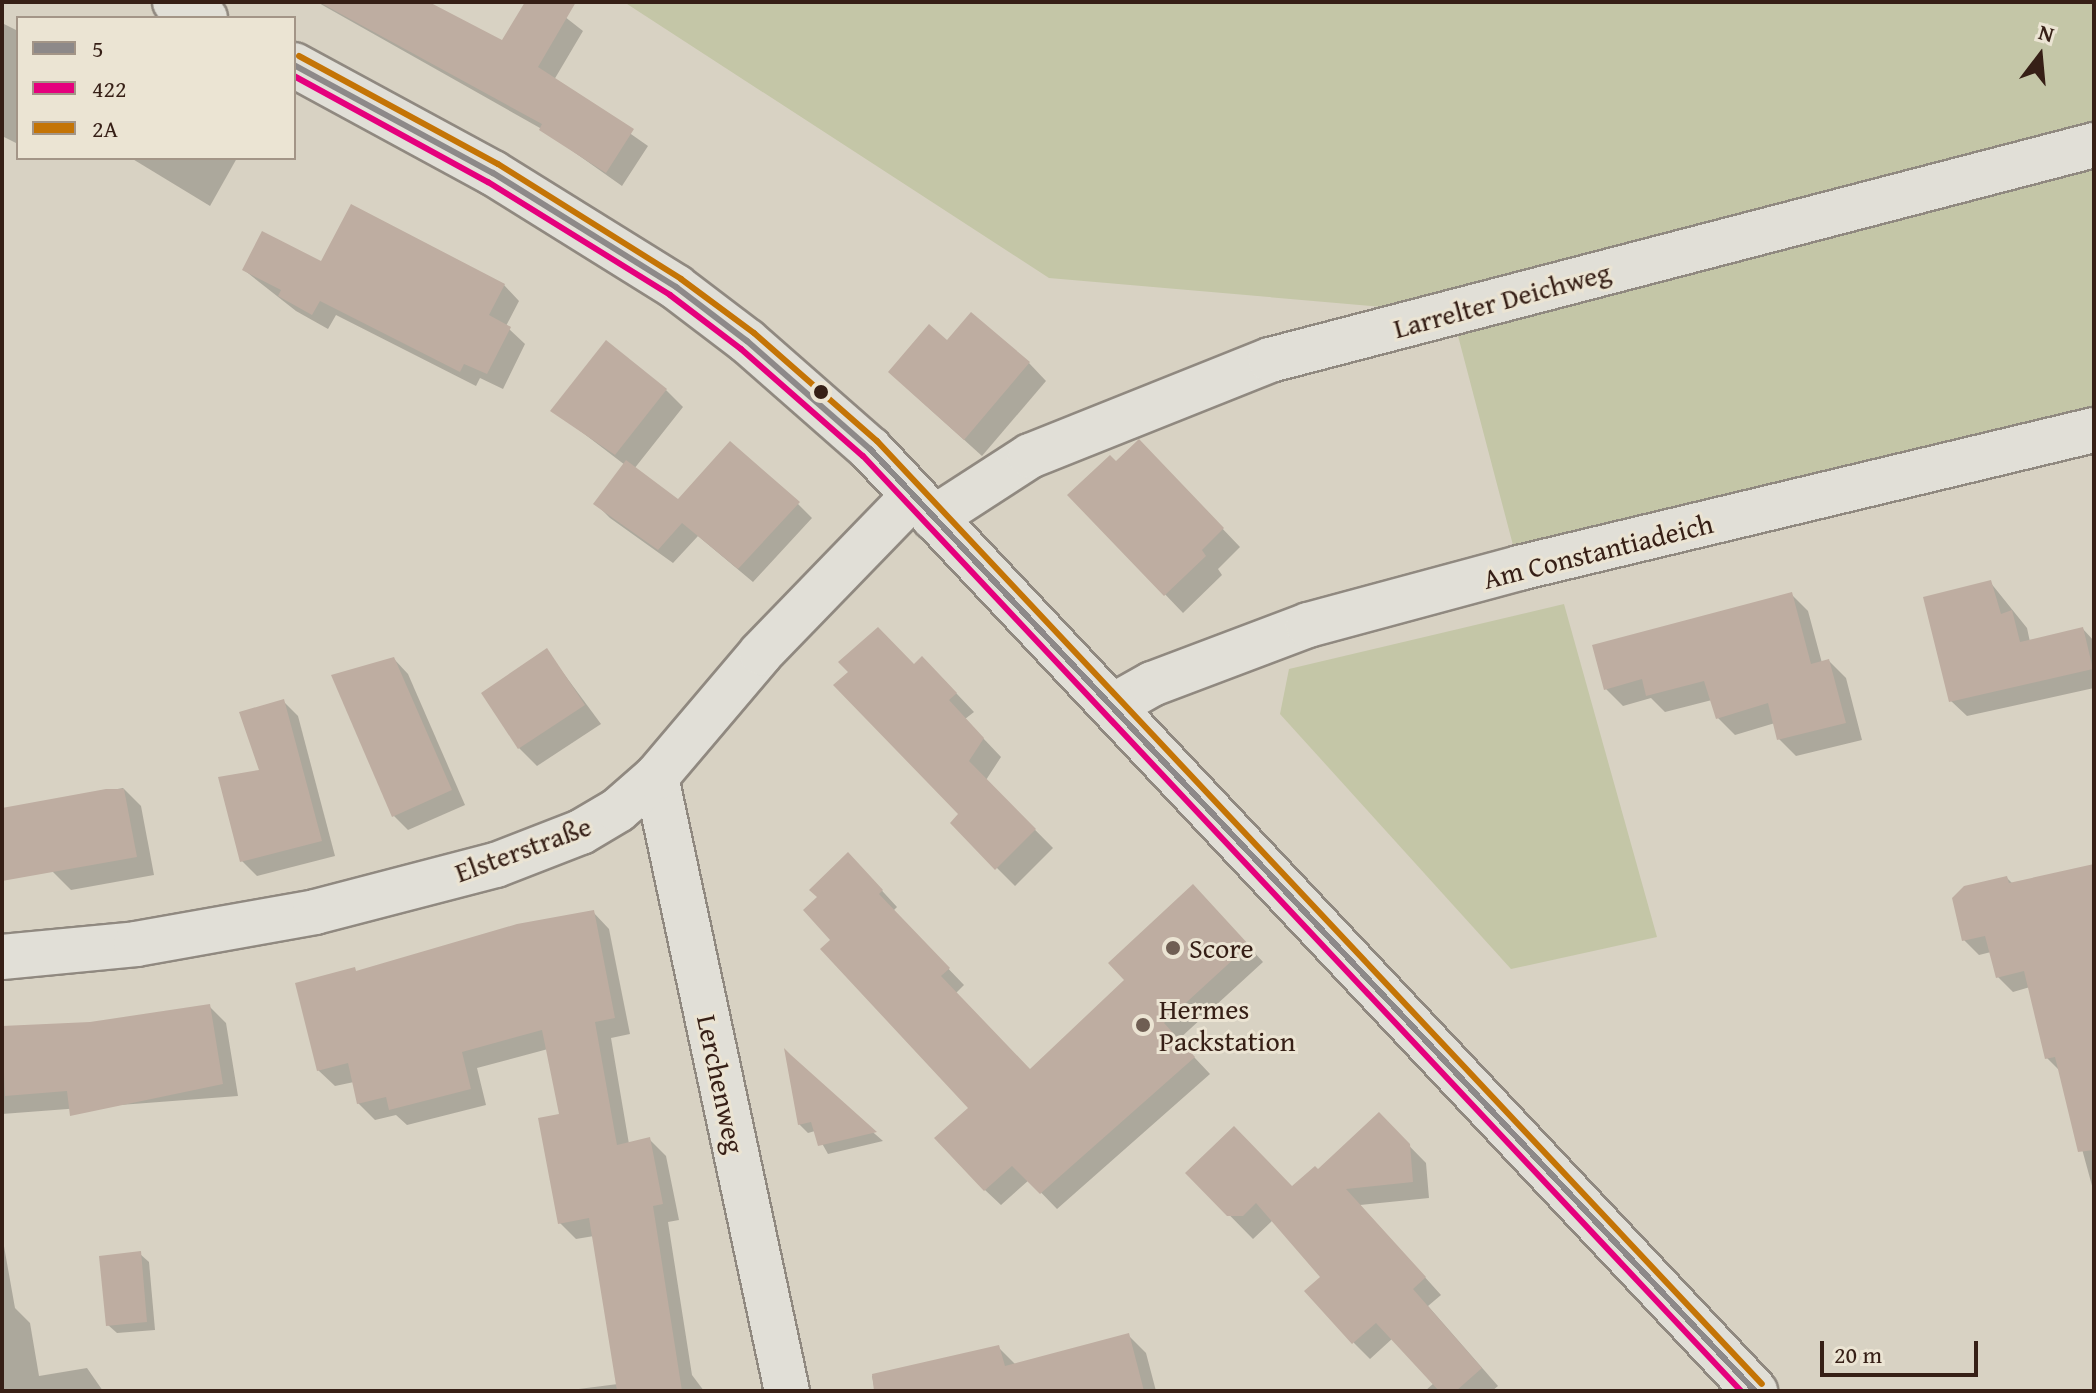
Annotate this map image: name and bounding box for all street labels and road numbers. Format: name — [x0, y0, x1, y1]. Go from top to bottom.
street label: Larrelter Deichweg — [1390, 255, 1614, 345]
street label: Am Constantiadeich — [1480, 506, 1716, 596]
street label: Elsterstraße — [450, 809, 596, 889]
street label: Lerchenweg — [690, 1012, 752, 1156]

